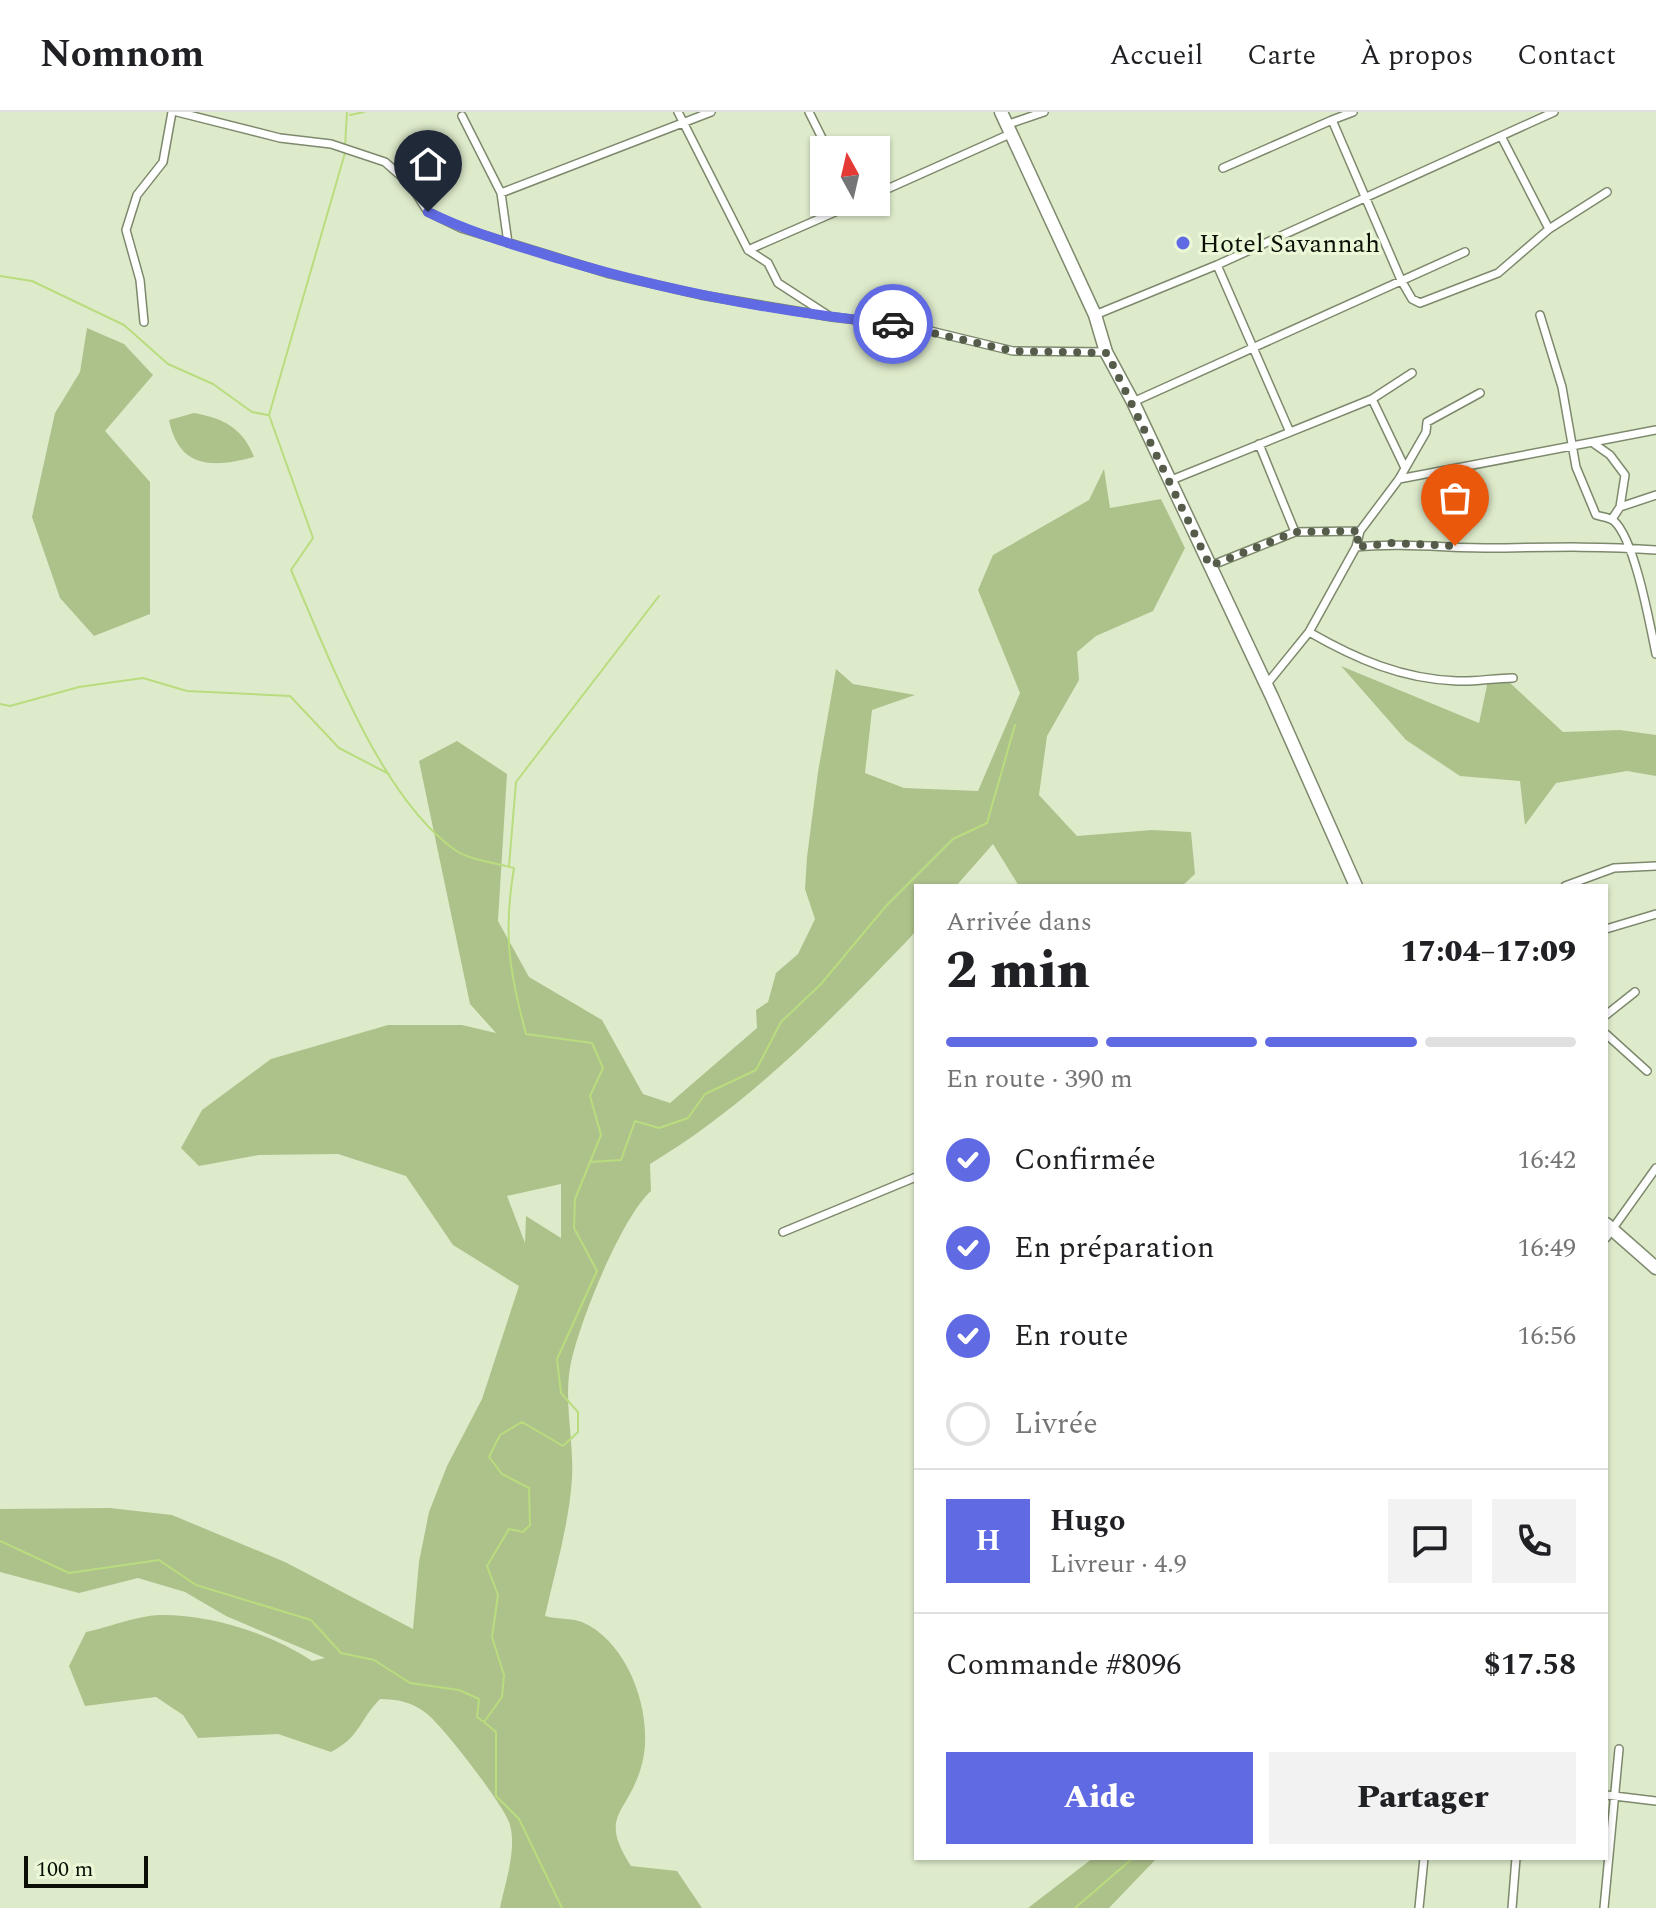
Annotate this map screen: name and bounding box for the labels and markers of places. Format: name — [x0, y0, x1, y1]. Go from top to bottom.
pin — [394, 130, 462, 212]
place label: Hotel Savannah — [1199, 224, 1380, 264]
marker: Hotel Savannah — [1174, 234, 1192, 252]
pin — [1421, 464, 1489, 546]

